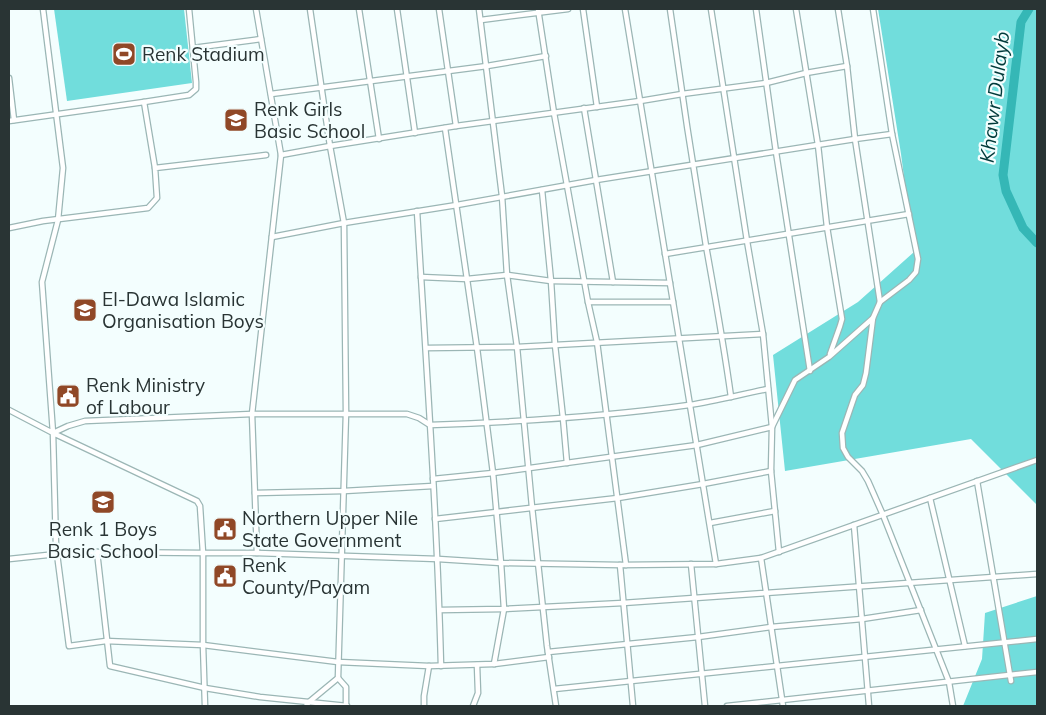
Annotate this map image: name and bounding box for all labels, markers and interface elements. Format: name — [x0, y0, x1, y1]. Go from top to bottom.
water label: Khawr Dulayb — [974, 30, 1014, 164]
sports icon: Renk Stadium — [111, 41, 137, 67]
place label: Renk Stadium — [142, 42, 265, 66]
place label: Renk Girls Basic School — [254, 97, 365, 143]
school or university icon: Renk Girls Basic School — [223, 107, 249, 133]
place label: El-Dawa Islamic Organisation Boys — [102, 287, 264, 333]
school or university icon: El-Dawa Islamic Organisation Boys — [72, 297, 98, 323]
place label: Renk Ministry of Labour — [86, 373, 205, 419]
public building icon: Renk Ministry of Labour — [55, 383, 81, 409]
school or university icon: Renk 1 Boys Basic School — [90, 489, 116, 515]
place label: Northern Upper Nile State Government — [242, 506, 418, 552]
public building icon: Northern Upper Nile State Government — [212, 516, 238, 542]
place label: Renk 1 Boys Basic School — [47, 517, 159, 563]
place label: Renk County/Payam — [242, 553, 370, 599]
public building icon: Renk County/Payam — [212, 563, 238, 589]

